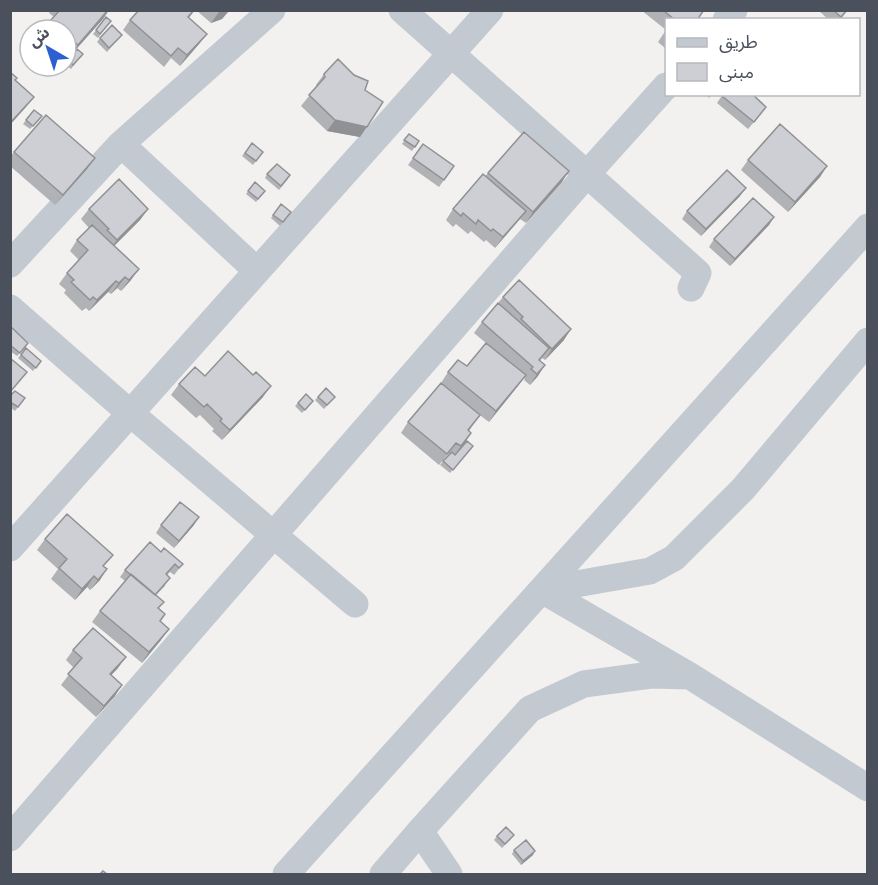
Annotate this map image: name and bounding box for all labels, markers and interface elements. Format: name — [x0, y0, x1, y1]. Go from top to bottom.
north arrow — [18, 18, 78, 78]
legend — [665, 18, 860, 96]
text: ش — [24, 22, 55, 53]
text: طريق — [719, 30, 758, 54]
text: مبنى — [719, 60, 754, 84]

